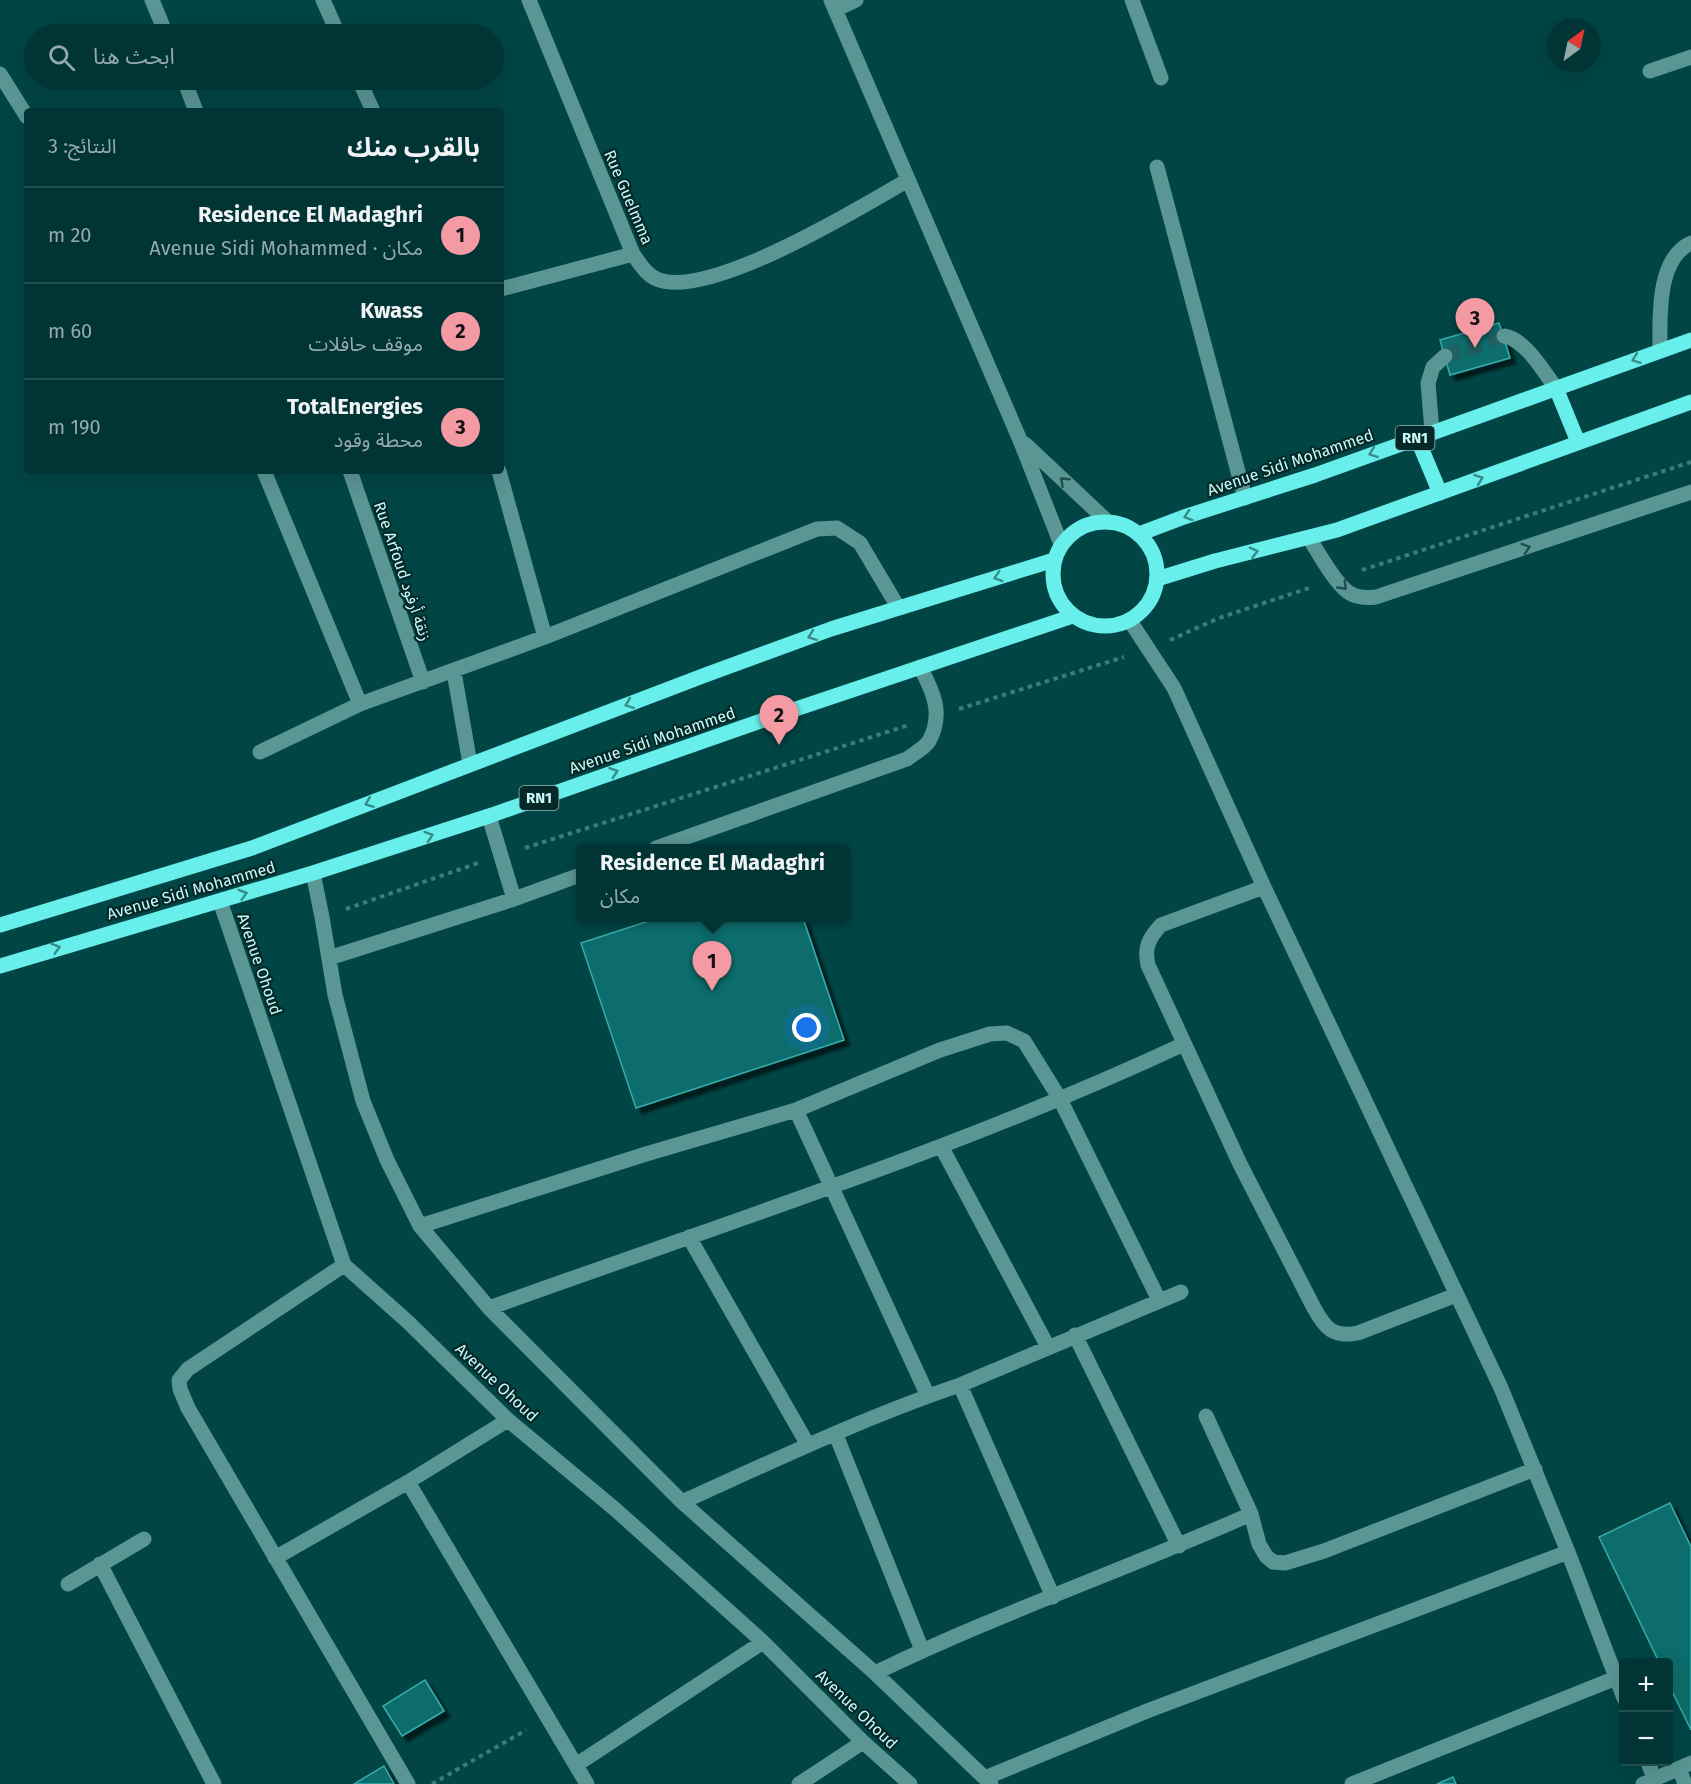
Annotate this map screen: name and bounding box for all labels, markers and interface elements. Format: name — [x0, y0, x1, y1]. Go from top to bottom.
north arrow — [1547, 18, 1601, 72]
search box — [24, 24, 504, 90]
icon: search — [45, 41, 78, 74]
text: ابحث هنا — [93, 43, 175, 70]
text: بالقرب منك — [347, 132, 480, 163]
text: النتائج: 3 — [48, 134, 117, 158]
street label: Rue Guelmma — [600, 147, 657, 247]
text: Residence El Madaghri — [198, 201, 423, 228]
text: 20 m — [48, 223, 92, 247]
text: 1 — [456, 223, 465, 247]
text: مكان · Avenue Sidi Mohammed — [149, 236, 423, 260]
text: Kwass — [360, 297, 423, 324]
pin: 3 — [1456, 298, 1494, 348]
text: 60 m — [48, 319, 92, 343]
text: 2 — [455, 319, 466, 343]
text: موقف حافلات — [308, 332, 423, 356]
one-way arrow — [1631, 352, 1642, 365]
text: TotalEnergies — [287, 393, 423, 420]
text: 190 m — [48, 415, 101, 439]
text: 3 — [455, 415, 466, 439]
street label: Avenue Sidi Mohammed — [1205, 425, 1376, 500]
road number: RN1 — [1396, 426, 1434, 450]
text: محطة وقود — [334, 428, 423, 452]
one-way arrow — [1368, 446, 1379, 459]
one-way arrow — [1473, 473, 1484, 486]
one-way arrow — [1061, 477, 1071, 488]
street label: Rue Arfoud زنقة أرفود — [370, 499, 435, 643]
one-way arrow — [1183, 508, 1194, 521]
one-way arrow — [1520, 542, 1531, 555]
one-way arrow — [1249, 546, 1259, 559]
one-way arrow — [993, 570, 1004, 582]
one-way arrow — [1336, 579, 1347, 589]
one-way arrow — [807, 629, 818, 642]
one-way arrow — [625, 696, 635, 709]
pin: 2 — [760, 696, 798, 745]
street label: Avenue Sidi Mohammed — [567, 703, 738, 778]
one-way arrow — [608, 767, 618, 780]
road number: RN1 — [520, 786, 558, 810]
one-way arrow — [364, 796, 375, 808]
one-way arrow — [423, 830, 434, 843]
popup — [576, 844, 849, 922]
text: Residence El Madaghri — [600, 849, 825, 876]
street label: Avenue Sidi Mohammed — [105, 857, 278, 924]
text: مكان — [600, 884, 640, 908]
one-way arrow — [237, 889, 248, 901]
street label: Avenue Ohoud — [233, 911, 286, 1017]
pin: 1 — [692, 942, 732, 991]
one-way arrow — [50, 943, 61, 955]
your location — [792, 1013, 821, 1042]
street label: Avenue Ohoud — [451, 1339, 542, 1425]
map controls — [1619, 1658, 1673, 1766]
button: + — [1619, 1658, 1673, 1712]
street label: Avenue Ohoud — [812, 1666, 901, 1753]
button: − — [1619, 1712, 1673, 1766]

